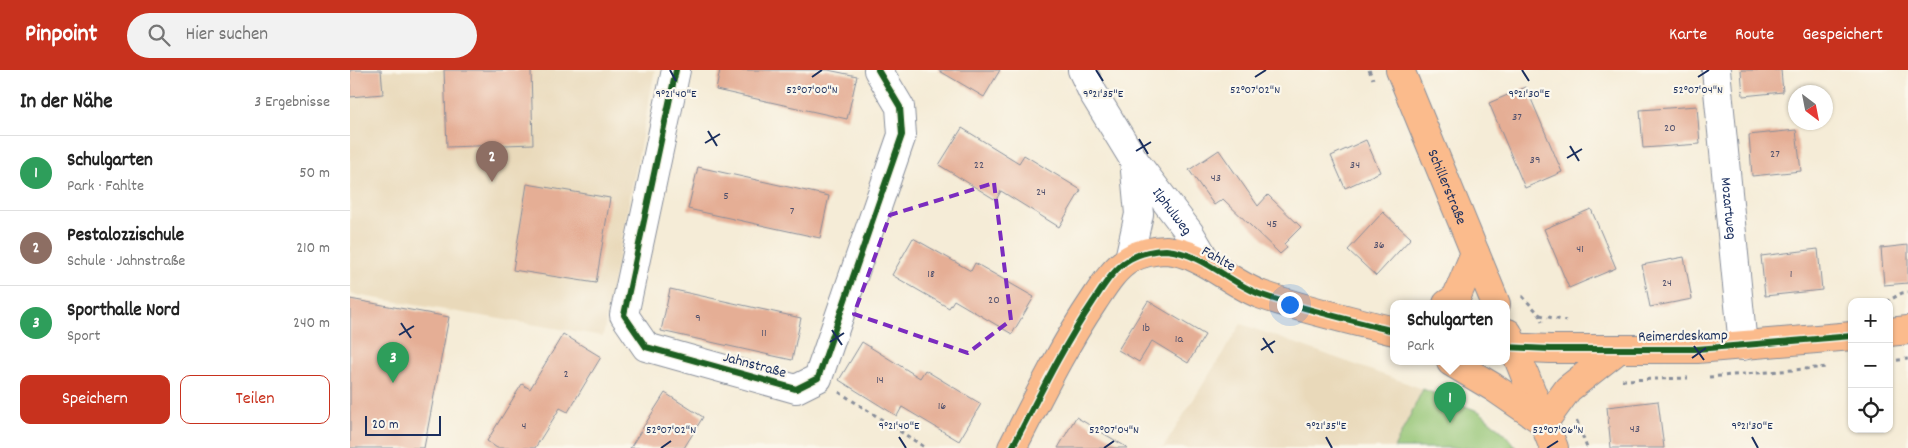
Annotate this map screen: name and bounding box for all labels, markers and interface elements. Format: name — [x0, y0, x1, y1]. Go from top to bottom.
search box — [127, 13, 477, 58]
text: Pinpoint — [25, 18, 97, 52]
icon: search — [145, 21, 173, 49]
text: Hier suchen — [185, 22, 268, 49]
text: Karte — [1669, 23, 1707, 48]
text: Route — [1735, 23, 1774, 48]
text: Gespeichert — [1802, 23, 1883, 48]
text: 52°07'00"N — [786, 82, 838, 99]
text: 52°07'02"N — [1230, 82, 1280, 99]
text: 52°07'04"N — [1673, 82, 1723, 99]
north arrow — [1788, 85, 1833, 130]
text: 9°21'40"E — [656, 86, 697, 103]
text: 9°21'35"E — [1083, 86, 1124, 103]
text: 9°21'30"E — [1508, 86, 1550, 103]
text: In der Nähe — [20, 88, 112, 118]
text: 3 Ergebnisse — [254, 91, 330, 114]
house number: 37 — [1512, 109, 1522, 126]
house number: 20 — [1664, 120, 1676, 137]
pin: 2 — [476, 141, 508, 182]
street label: Schillerstraße — [1421, 146, 1471, 229]
house number: 27 — [1770, 146, 1780, 163]
text: Schulgarten — [67, 148, 153, 175]
house number: 39 — [1530, 152, 1540, 169]
house number: 22 — [974, 157, 984, 174]
house number: 34 — [1350, 157, 1360, 174]
text: 1 — [34, 162, 38, 185]
text: 50 m — [299, 162, 330, 185]
house number: 43 — [1211, 170, 1221, 187]
text: Park · Fahlte — [67, 175, 144, 198]
street label: Mozartweg — [1714, 177, 1742, 241]
house number: 24 — [1036, 184, 1046, 201]
street label: Ilphulweg — [1146, 184, 1197, 241]
house number: 5 — [723, 188, 729, 205]
house number: 7 — [790, 203, 795, 220]
house number: 45 — [1267, 216, 1277, 233]
text: Pestalozzischule — [67, 223, 184, 250]
text: 2 — [33, 237, 40, 260]
text: 210 m — [296, 237, 330, 260]
house number: 36 — [1373, 237, 1385, 254]
street label: Fahlte — [1197, 241, 1240, 279]
house number: 41 — [1576, 241, 1584, 258]
text: Schule · Jahnstraße — [67, 250, 185, 273]
house number: 18 — [927, 266, 935, 283]
house number: 1 — [1790, 266, 1792, 283]
house number: 24 — [1662, 275, 1672, 292]
house number: 20 — [988, 292, 1000, 309]
your location — [1277, 292, 1303, 318]
text: Sporthalle Nord — [67, 298, 180, 325]
map controls — [1848, 298, 1893, 433]
button: + — [1848, 298, 1893, 343]
popup — [1390, 300, 1510, 365]
text: Schulgarten — [1407, 308, 1493, 335]
house number: 9 — [695, 310, 701, 327]
text: 3 — [32, 312, 40, 335]
text: 240 m — [293, 312, 330, 335]
house number: 1b — [1142, 320, 1150, 337]
text: Sport — [67, 325, 100, 348]
house number: 11 — [761, 325, 767, 342]
street label: Reimerdeskamp — [1638, 325, 1728, 349]
house number: 1a — [1175, 331, 1183, 348]
text: Park — [1407, 335, 1434, 358]
pin: 3 — [377, 342, 409, 383]
button: − — [1848, 343, 1893, 388]
street label: Jahnstraße — [720, 347, 789, 385]
house number: 2 — [563, 366, 569, 383]
house number: 14 — [876, 372, 884, 389]
button: Speichern — [20, 375, 170, 424]
button: Teilen — [180, 375, 330, 424]
pin: 1 — [1434, 382, 1466, 423]
button: locate — [1848, 388, 1893, 433]
house number: 16 — [938, 398, 946, 415]
scale bar — [365, 413, 441, 436]
text: 20 m — [372, 415, 399, 435]
house number: 4 — [522, 418, 527, 435]
text: 9°21'40"E — [879, 418, 920, 435]
text: 9°21'35"E — [1306, 418, 1347, 435]
text: 9°21'30"E — [1731, 418, 1773, 435]
house number: 43 — [1630, 421, 1640, 438]
text: 52°07'02"N — [646, 422, 696, 439]
text: 52°07'04"N — [1089, 422, 1139, 439]
text: 52°07'06"N — [1533, 422, 1583, 439]

